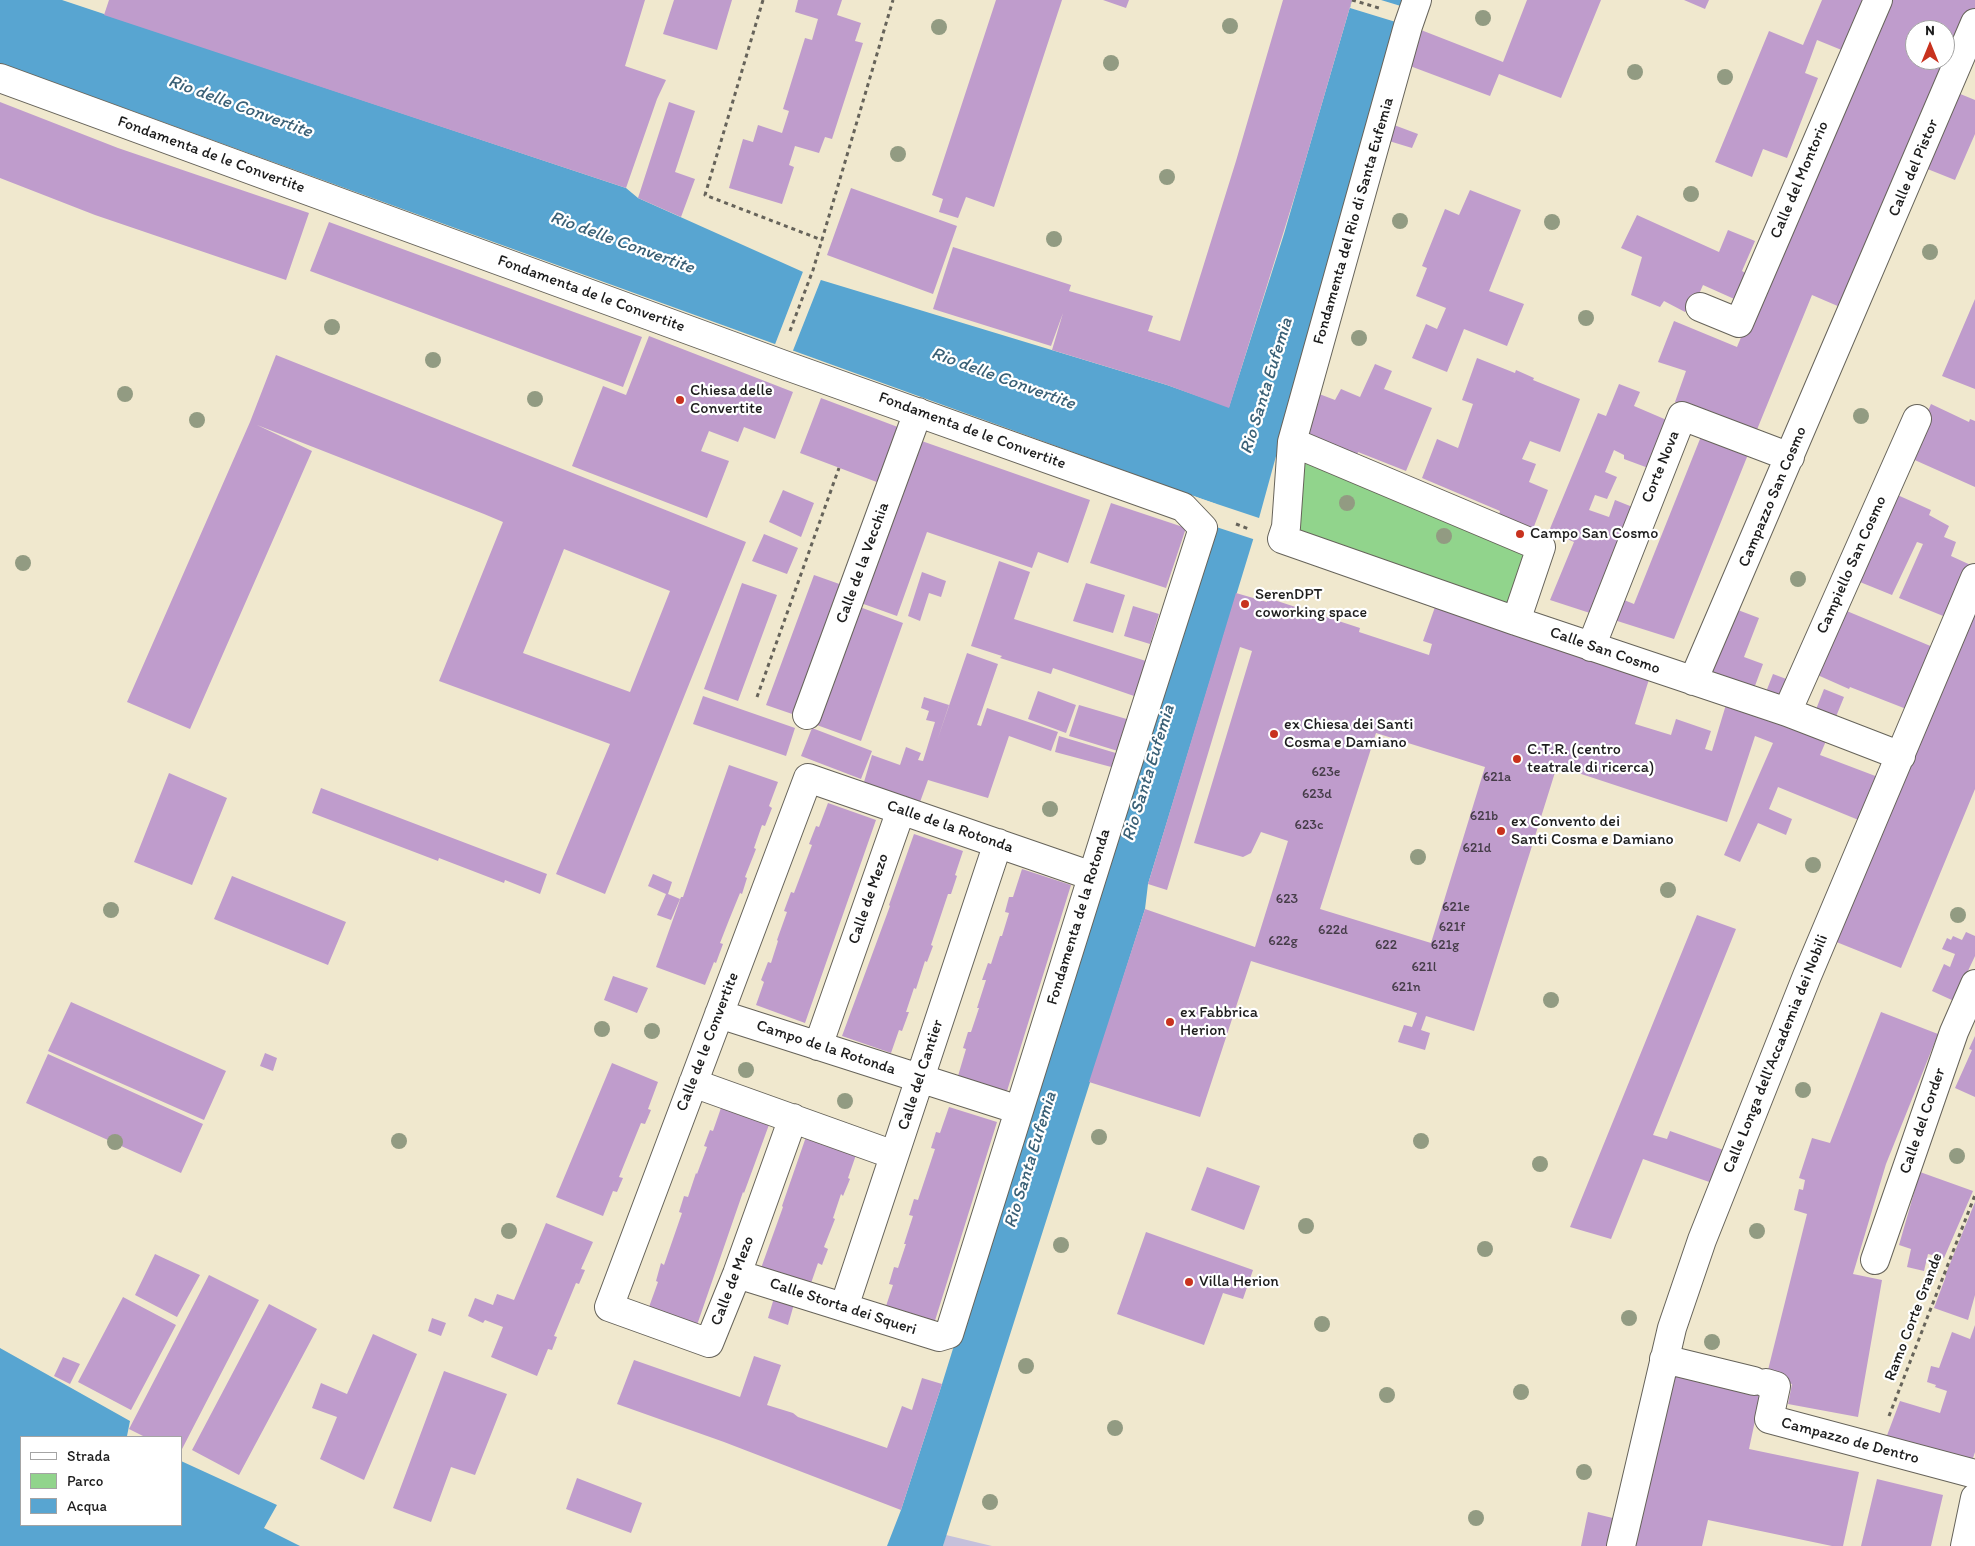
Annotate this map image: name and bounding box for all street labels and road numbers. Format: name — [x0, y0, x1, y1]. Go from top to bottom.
street label: Fondamenta del Rio di Santa Eufemia — [1309, 95, 1399, 347]
street label: Fondamenta de le Convertite — [115, 112, 307, 198]
street label: Calle del Pistor — [1885, 116, 1943, 220]
street label: Calle del Montorio — [1767, 118, 1833, 242]
street label: Fondamenta de le Convertite — [495, 251, 687, 337]
street label: Fondamenta de le Convertite — [876, 388, 1068, 474]
street label: Campazzo San Cosmo — [1735, 424, 1811, 570]
street label: Corte Nova — [1638, 428, 1684, 506]
street label: Campiello San Cosmo — [1813, 493, 1891, 637]
street label: Calle de la Vecchia — [832, 500, 894, 626]
street label: Calle San Cosmo — [1547, 623, 1663, 679]
street label: Calle de la Rotonda — [884, 796, 1016, 858]
street label: Fondamenta de la Rotonda — [1043, 827, 1115, 1007]
street label: Calle de Mezo — [845, 851, 893, 947]
street label: Calle Longa dell'Accademia dei Nobili — [1719, 932, 1833, 1176]
street label: Calle de le Convertite — [673, 970, 743, 1114]
street label: Campo de la Rotonda — [754, 1016, 898, 1080]
street label: Calle del Cantier — [894, 1017, 948, 1133]
street label: Calle del Corder — [1896, 1066, 1950, 1176]
street label: Calle de Mezo — [707, 1233, 759, 1329]
street label: Ramo Corte Grande — [1881, 1250, 1947, 1384]
street label: Calle Storta dei Squeri — [767, 1274, 919, 1340]
street label: Campazzo de Dentro — [1779, 1413, 1921, 1469]

